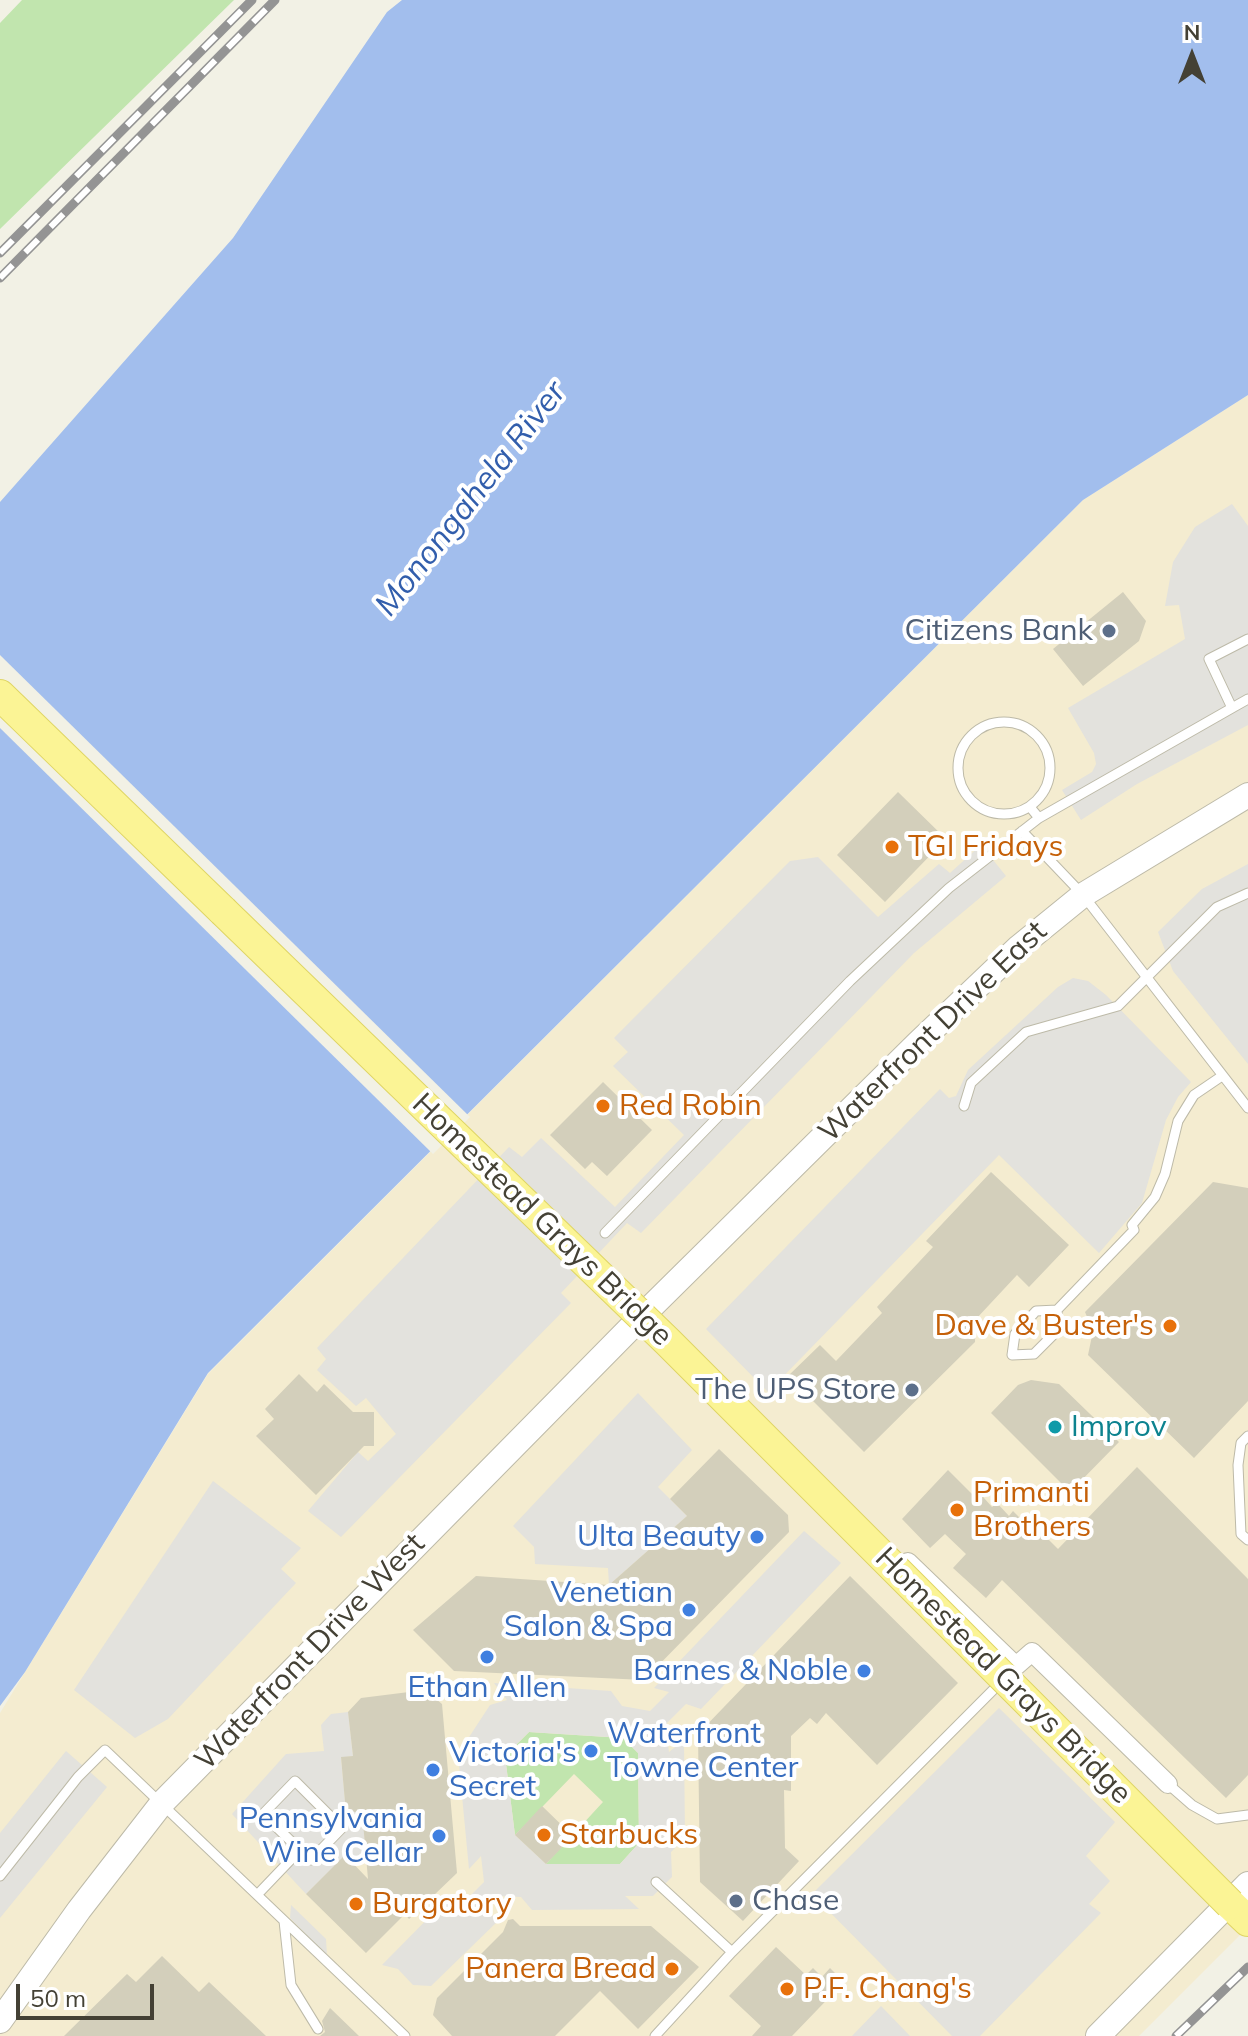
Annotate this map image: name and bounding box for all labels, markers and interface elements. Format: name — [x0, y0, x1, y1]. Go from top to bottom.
north arrow — [1152, 16, 1232, 96]
text: N — [1184, 18, 1200, 46]
water label: Monongahela River — [368, 374, 574, 624]
place label: Citizens Bank — [904, 613, 1093, 649]
marker: Citizens Bank — [1100, 622, 1118, 640]
place label: TGI Fridays — [908, 829, 1063, 865]
marker: TGI Fridays — [883, 838, 901, 856]
street label: Waterfront Drive East — [812, 914, 1054, 1150]
street label: Homestead Grays Bridge — [404, 1086, 680, 1354]
place label: Red Robin — [619, 1088, 762, 1124]
marker: Red Robin — [594, 1097, 612, 1115]
place label: Dave & Buster's — [934, 1308, 1154, 1344]
marker: Dave & Buster's — [1161, 1317, 1179, 1335]
place label: The UPS Store — [695, 1372, 896, 1408]
marker: The UPS Store — [903, 1381, 921, 1399]
place label: Improv — [1071, 1409, 1167, 1445]
marker: Improv — [1046, 1418, 1064, 1436]
place label: Primanti Brothers — [973, 1475, 1091, 1546]
marker: Primanti Brothers — [948, 1501, 966, 1519]
place label: Ulta Beauty — [577, 1519, 741, 1555]
street label: Waterfront Drive West — [188, 1526, 432, 1778]
marker: Ulta Beauty — [748, 1528, 766, 1546]
street label: Homestead Grays Bridge — [867, 1540, 1139, 1812]
place label: Venetian Salon & Spa — [504, 1575, 673, 1646]
marker: Venetian Salon & Spa — [680, 1601, 698, 1619]
marker: Ethan Allen — [478, 1648, 496, 1666]
place label: Barnes & Noble — [633, 1653, 848, 1689]
marker: Barnes & Noble — [855, 1662, 873, 1680]
place label: Ethan Allen — [407, 1670, 567, 1706]
place label: Waterfront Towne Center — [607, 1716, 798, 1786]
place label: Victoria's Secret — [449, 1735, 577, 1806]
marker: Waterfront Towne Center — [582, 1742, 600, 1760]
marker: Victoria's Secret — [424, 1761, 442, 1779]
place label: Pennsylvania Wine Cellar — [239, 1801, 423, 1872]
place label: Starbucks — [560, 1817, 698, 1853]
marker: Starbucks — [535, 1826, 553, 1844]
marker: Pennsylvania Wine Cellar — [430, 1827, 448, 1845]
place label: Chase — [752, 1883, 839, 1919]
place label: Burgatory — [372, 1886, 512, 1922]
marker: Chase — [727, 1892, 745, 1910]
marker: Burgatory — [347, 1895, 365, 1913]
place label: Panera Bread — [465, 1951, 656, 1987]
marker: Panera Bread — [663, 1960, 681, 1978]
scale bar — [20, 1968, 158, 2018]
place label: P.F. Chang's — [803, 1971, 972, 2007]
marker: P.F. Chang's — [778, 1980, 796, 1998]
text: 50 m — [30, 1983, 86, 2013]

